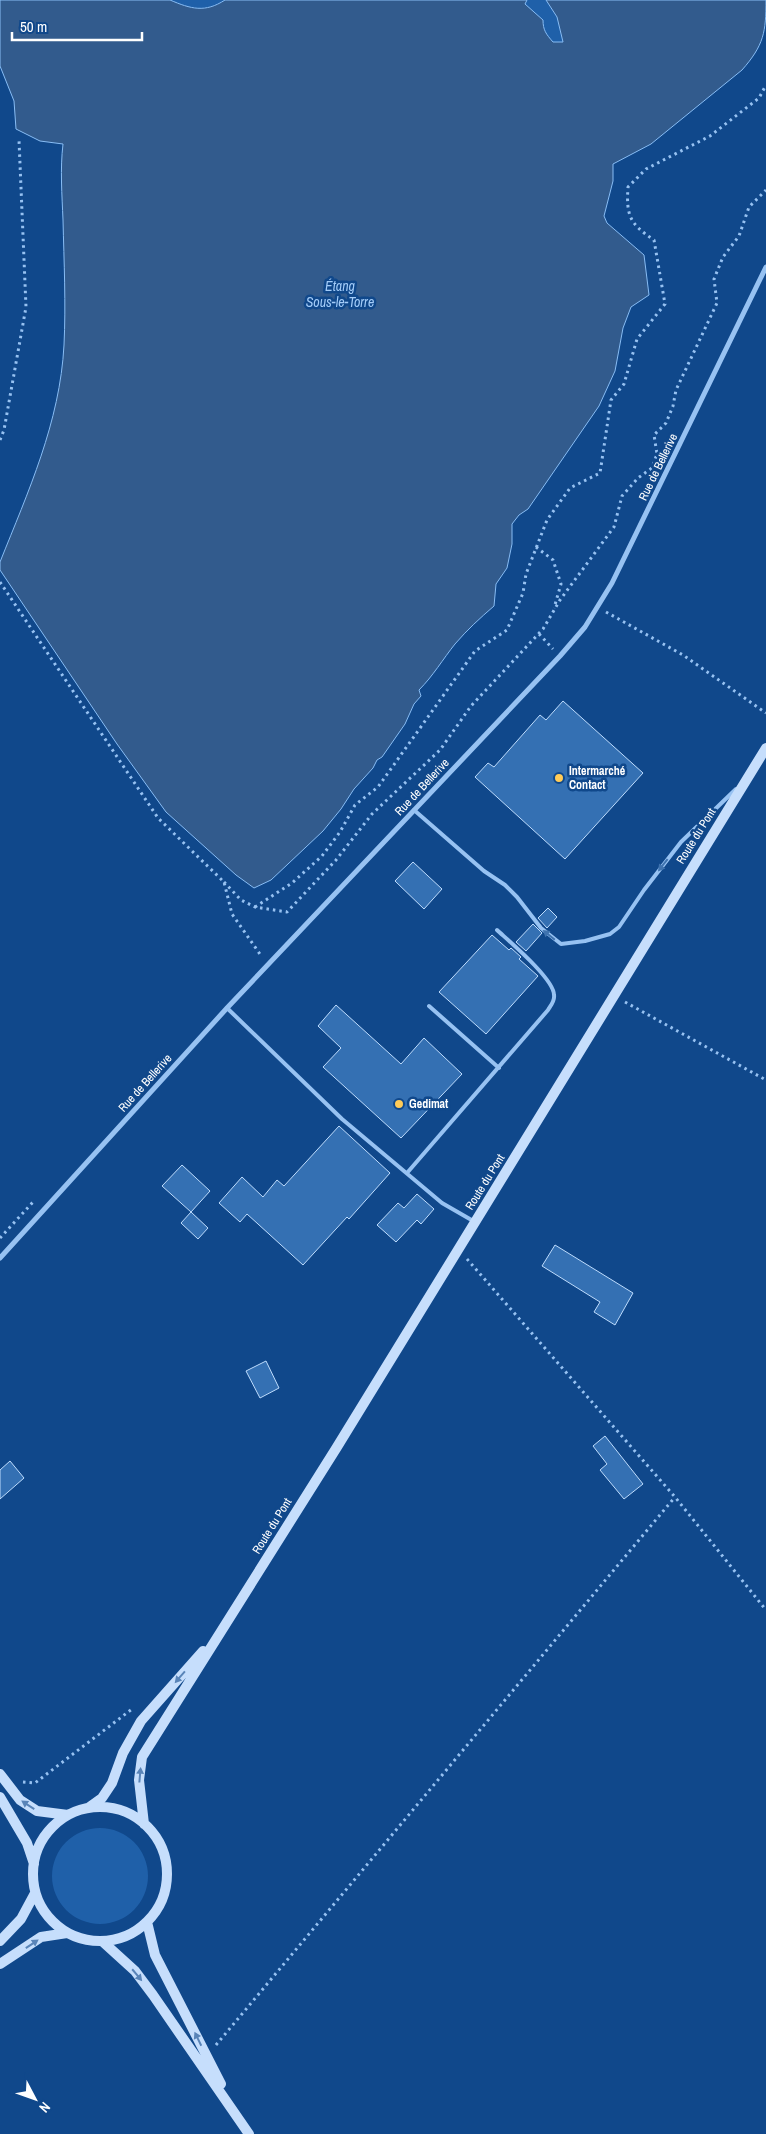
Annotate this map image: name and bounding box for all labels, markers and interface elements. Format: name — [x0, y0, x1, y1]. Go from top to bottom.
scale bar — [12, 10, 142, 42]
text: 50 m — [20, 16, 47, 37]
water label: Étang Sous-le-Torre — [306, 277, 374, 311]
street label: Rue de Bellerive — [635, 431, 681, 503]
street label: Rue de Bellerive — [391, 755, 453, 819]
place label: Intermarché Contact — [569, 763, 626, 793]
marker: Intermarché Contact — [553, 772, 565, 784]
street label: Route du Pont — [673, 805, 720, 867]
one-way arrow — [657, 858, 668, 871]
one-way arrow — [542, 929, 555, 940]
street label: Rue de Bellerive — [115, 1051, 175, 1115]
place label: Gedimat — [409, 1096, 449, 1112]
marker: Gedimat — [393, 1098, 405, 1110]
street label: Route du Pont — [462, 1151, 509, 1213]
street label: Route du Pont — [249, 1495, 296, 1557]
one-way arrow — [174, 1671, 186, 1683]
one-way arrow — [136, 1767, 144, 1783]
one-way arrow — [21, 1800, 35, 1810]
one-way arrow — [25, 1939, 38, 1948]
one-way arrow — [132, 1968, 143, 1981]
one-way arrow — [194, 2032, 202, 2046]
north arrow — [10, 2074, 60, 2124]
text: N — [35, 2098, 54, 2117]

